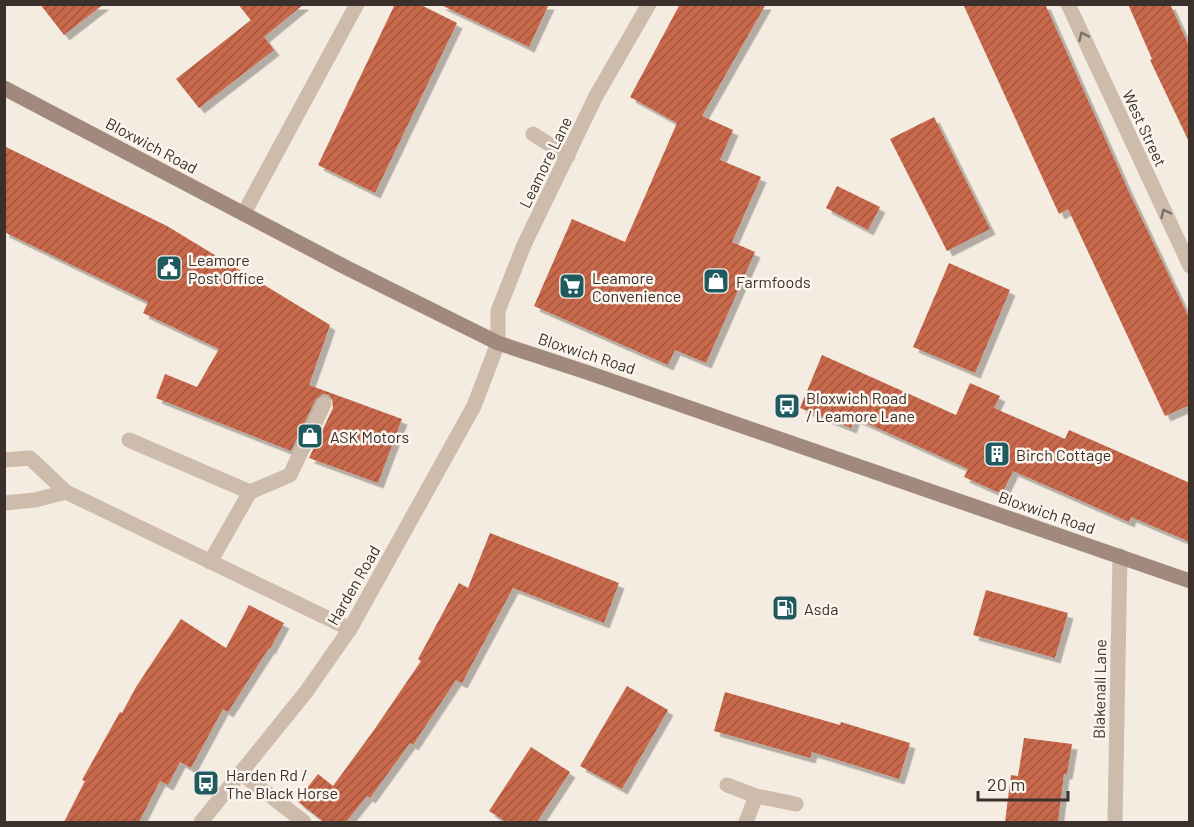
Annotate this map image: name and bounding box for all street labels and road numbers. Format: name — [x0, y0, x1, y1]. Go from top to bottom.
street label: West Street — [1119, 87, 1171, 169]
street label: Bloxwich Road — [103, 113, 201, 177]
street label: Leamore Lane — [515, 113, 575, 211]
street label: Bloxwich Road — [536, 328, 638, 378]
street label: Bloxwich Road — [996, 487, 1098, 537]
street label: Harden Road — [323, 542, 383, 628]
street label: Blakenall Lane — [1089, 639, 1109, 739]

